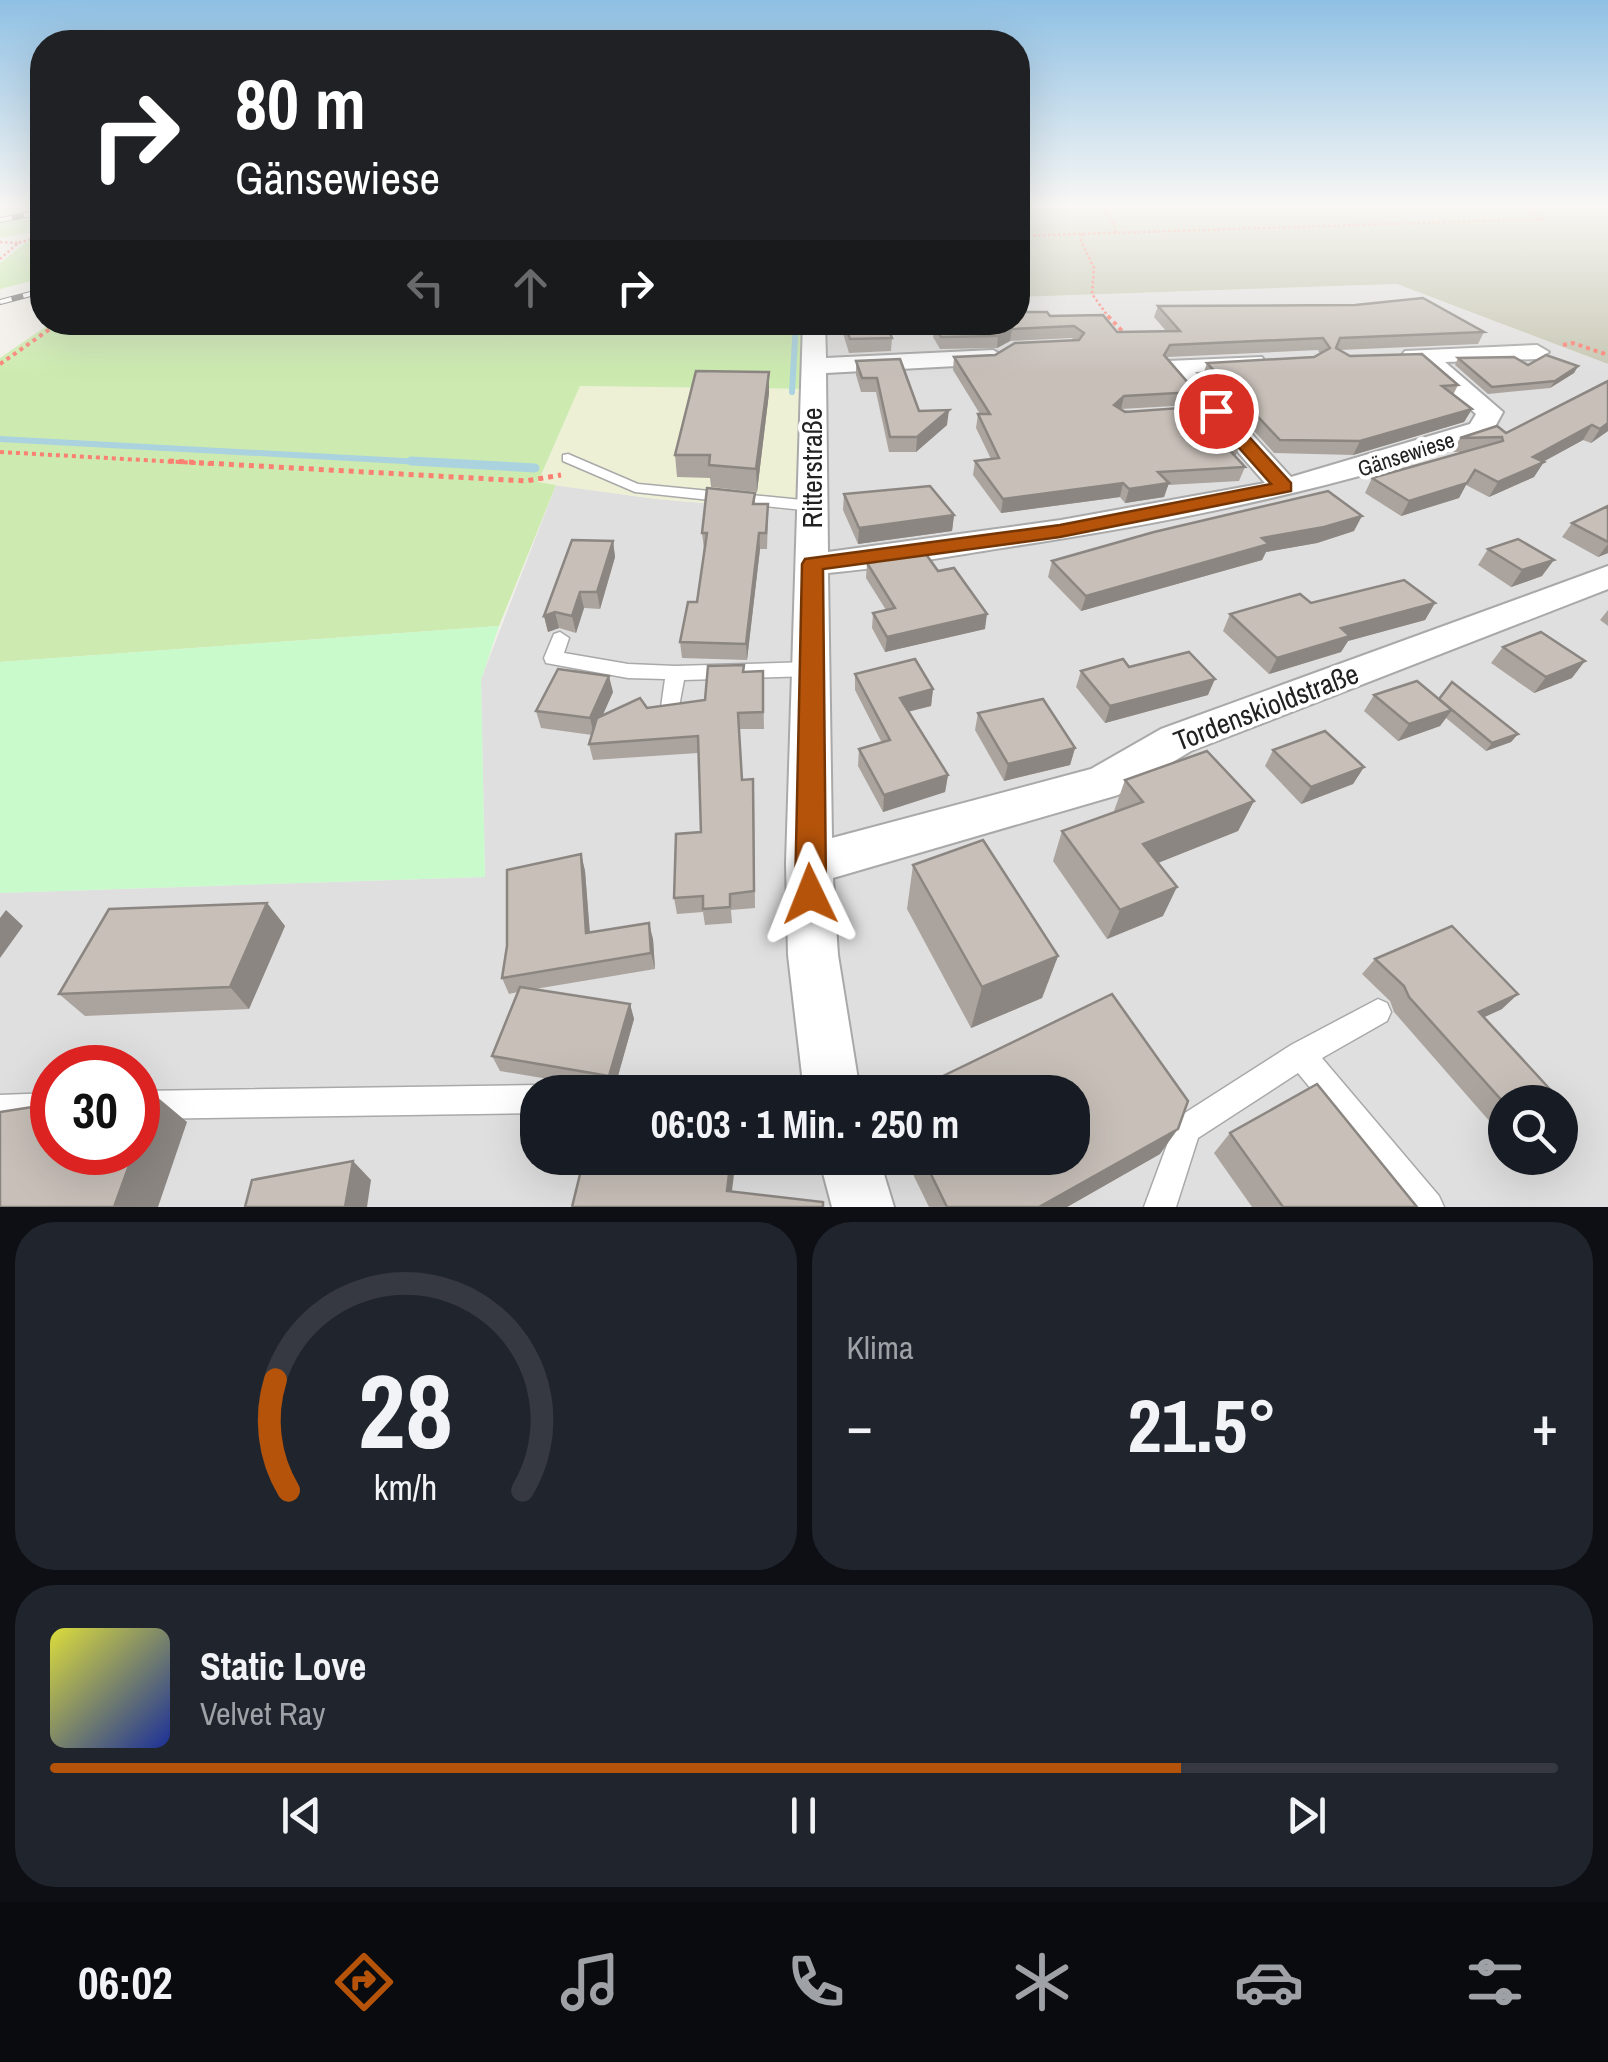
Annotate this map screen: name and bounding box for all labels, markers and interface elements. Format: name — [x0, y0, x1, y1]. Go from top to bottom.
text: 80 m — [235, 57, 366, 151]
icon: right — [70, 70, 200, 200]
text: Gänsewiese — [235, 147, 440, 208]
icon: left — [398, 260, 453, 315]
icon: ahead — [503, 260, 558, 315]
icon: right — [608, 260, 663, 315]
pin — [1174, 369, 1259, 454]
icon: arrive — [1189, 384, 1244, 439]
street label: Ritterstraße — [793, 407, 831, 529]
street label: Gänsewiese — [1354, 424, 1458, 484]
street label: Tordenskioldstraße — [1168, 654, 1364, 760]
position arrow — [758, 842, 862, 946]
speed limit sign: 30 — [30, 1045, 160, 1175]
map controls — [1488, 1085, 1578, 1175]
button: search — [1488, 1085, 1578, 1175]
text: 06:03 · 1 Min. · 250 m — [651, 1099, 959, 1150]
text: Klima — [847, 1326, 914, 1369]
text: 28 — [358, 1340, 453, 1480]
text: 21.5° — [1127, 1374, 1277, 1475]
text: − — [847, 1388, 873, 1462]
text: + — [1532, 1388, 1558, 1462]
text: km/h — [374, 1463, 438, 1511]
text: Static Love — [200, 1641, 366, 1692]
text: Velvet Ray — [200, 1692, 325, 1735]
icon: previous — [274, 1788, 329, 1843]
icon: pause — [776, 1788, 831, 1843]
icon: next — [1279, 1788, 1334, 1843]
icon: directions — [329, 1947, 399, 2017]
icon: music — [555, 1947, 625, 2017]
icon: phone — [781, 1947, 851, 2017]
icon: climate — [1007, 1947, 1077, 2017]
icon: car — [1234, 1947, 1304, 2017]
icon: filters — [1460, 1947, 1530, 2017]
text: 06:02 — [78, 1952, 172, 2013]

